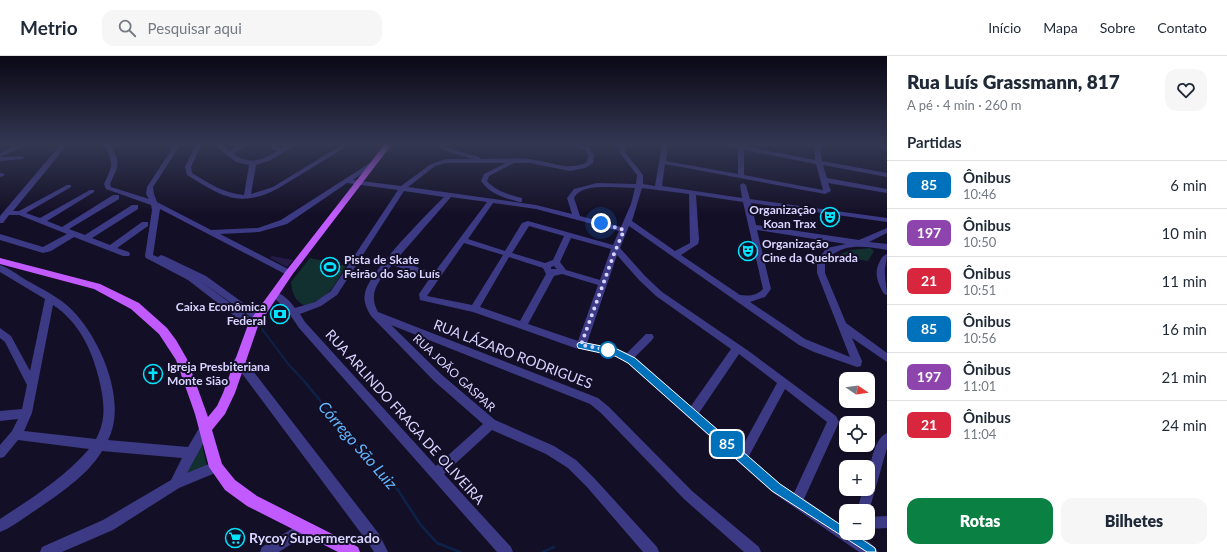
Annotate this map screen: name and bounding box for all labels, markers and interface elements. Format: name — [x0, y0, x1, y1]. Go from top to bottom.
search box — [102, 10, 382, 46]
text: Metrio — [20, 16, 78, 39]
icon: search — [116, 17, 138, 39]
text: Pesquisar aqui — [148, 19, 242, 37]
text: Início — [988, 19, 1021, 36]
text: Mapa — [1043, 19, 1078, 36]
text: Sobre — [1100, 19, 1135, 36]
text: Contato — [1157, 19, 1207, 36]
button: heart — [1165, 69, 1207, 111]
text: Rua Luís Grassmann, 817 — [907, 70, 1120, 93]
text: A pé · 4 min · 260 m — [907, 97, 1022, 113]
text: Partidas — [907, 133, 962, 151]
text: Ônibus — [963, 168, 1011, 186]
text: 85 — [921, 176, 937, 193]
text: 6 min — [1170, 176, 1207, 194]
text: 10:46 — [963, 186, 996, 202]
place label: Organização Koan Trax — [749, 202, 817, 231]
theatre icon: Organização Koan Trax — [819, 206, 841, 228]
your location — [591, 213, 611, 233]
text: Ônibus — [963, 216, 1011, 234]
text: 197 — [917, 224, 941, 241]
text: 10 min — [1161, 224, 1207, 242]
text: 10:50 — [963, 234, 996, 250]
place label: Organização Cine da Quebrada — [762, 236, 858, 265]
theatre icon: Organização Cine da Quebrada — [737, 240, 759, 262]
place label: Pista de Skate Feirão do São Luís — [344, 252, 440, 281]
sports icon: Pista de Skate Feirão do São Luís — [319, 256, 341, 278]
text: Ônibus — [963, 264, 1011, 282]
text: 21 — [921, 272, 937, 289]
text: 11 min — [1161, 272, 1207, 290]
text: 10:51 — [963, 282, 996, 298]
place label: Caixa Econômica Federal — [176, 299, 266, 328]
bank icon: Caixa Econômica Federal — [269, 303, 291, 325]
text: Ônibus — [963, 312, 1011, 330]
street label: RUA LÁZARO RODRIGUES — [431, 315, 595, 392]
text: 85 — [921, 320, 937, 337]
text: 16 min — [1161, 320, 1207, 338]
street label: RUA ARLINDO FRAGA DE OLIVEIRA — [322, 326, 489, 508]
text: 10:56 — [963, 330, 996, 346]
street label: RUA JOÃO GASPAR — [410, 331, 499, 415]
unlabelled marker — [599, 341, 617, 359]
place label: Igreja Presbiteriana Monte Sião — [167, 359, 270, 388]
text: Ônibus — [963, 360, 1011, 378]
church icon: Igreja Presbiteriana Monte Sião — [142, 363, 164, 385]
text: 197 — [917, 368, 941, 385]
text: 21 min — [1161, 368, 1207, 386]
north arrow — [839, 372, 875, 408]
map controls — [839, 372, 875, 540]
text: 11:01 — [963, 378, 996, 394]
water label: Córrego São Luiz — [315, 397, 402, 493]
text: Ônibus — [963, 408, 1011, 426]
button: locate — [839, 416, 875, 452]
text: 21 — [921, 416, 937, 433]
text: 24 min — [1161, 416, 1207, 434]
text: 11:04 — [963, 426, 996, 442]
line badge: 85 — [709, 431, 745, 457]
text: 85 — [719, 435, 735, 452]
button: + — [839, 460, 875, 496]
button: Rotas — [907, 498, 1053, 544]
button: Bilhetes — [1061, 498, 1207, 544]
button: − — [839, 504, 875, 540]
supermarket icon: Rycoy Supermercado — [224, 527, 246, 549]
place label: Rycoy Supermercado — [249, 529, 380, 546]

